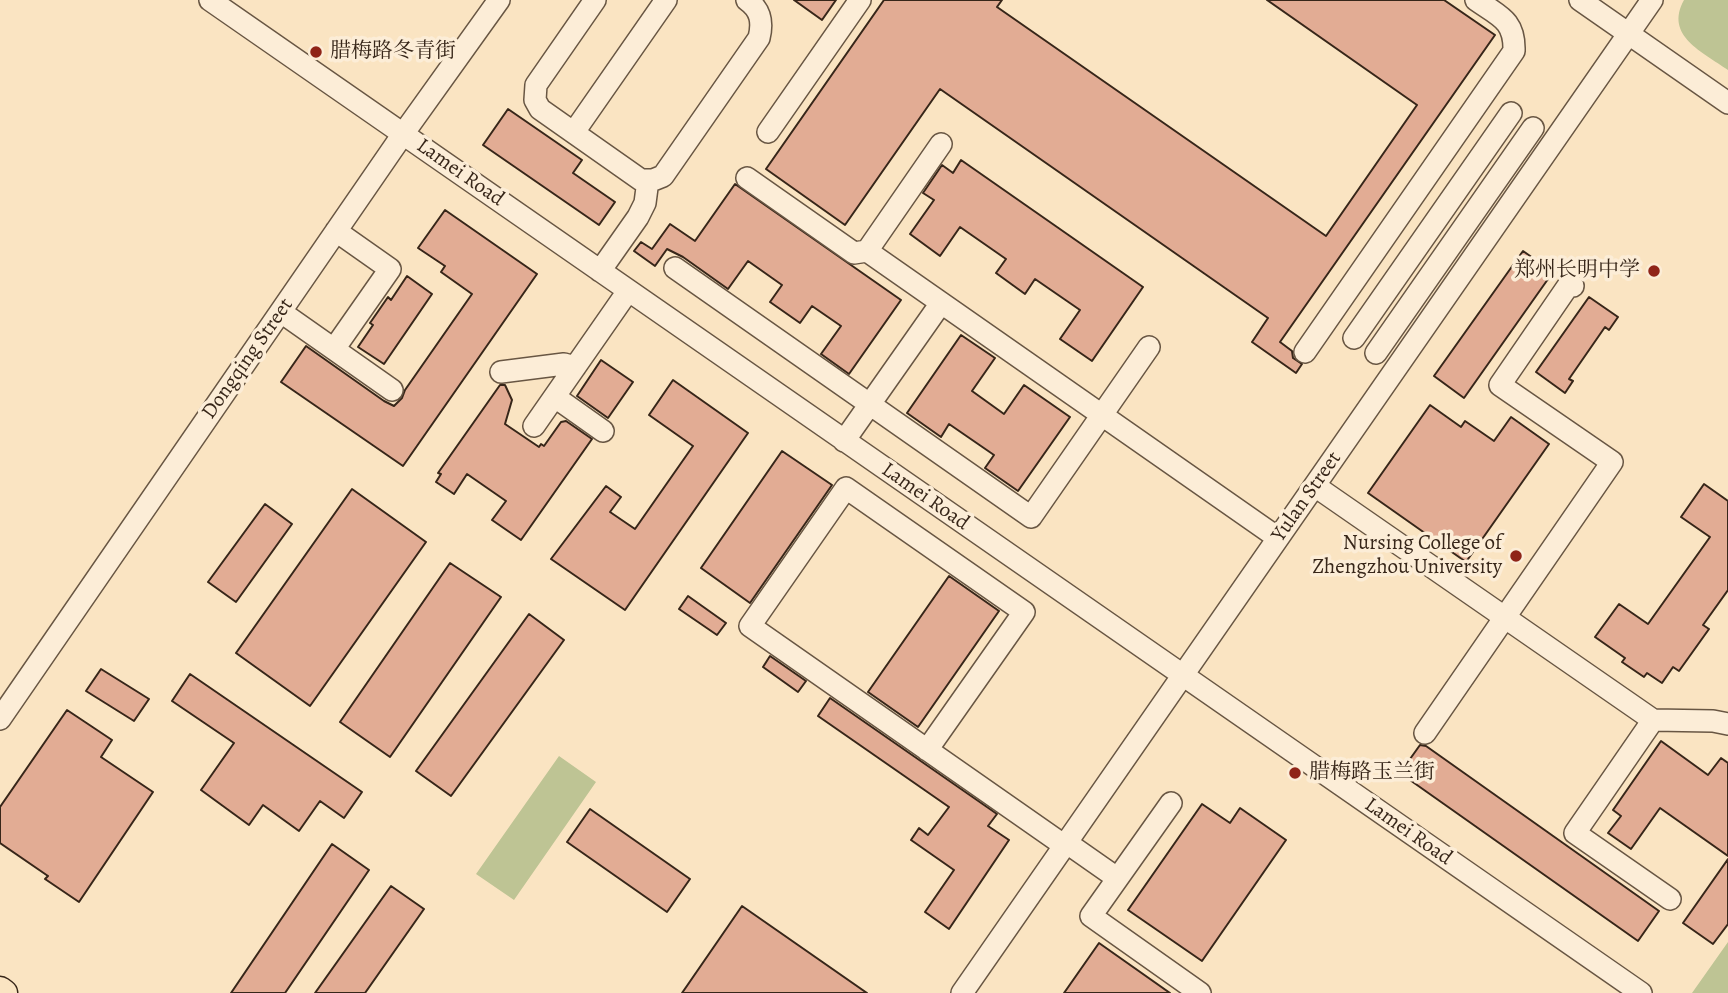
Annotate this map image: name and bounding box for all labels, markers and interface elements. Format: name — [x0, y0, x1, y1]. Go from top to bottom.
place label: 腊梅路冬青街 — [330, 39, 456, 65]
marker: 腊梅路冬青街 — [308, 44, 324, 60]
street label: Lamei Road — [411, 134, 509, 212]
place label: 郑州长明中学 — [1514, 258, 1640, 284]
marker: 郑州长明中学 — [1646, 263, 1662, 279]
street label: Dongqing Street — [197, 294, 299, 424]
street label: Yulan Street — [1267, 447, 1347, 547]
street label: Lamei Road — [876, 458, 974, 536]
place label: Nursing College of Zhengzhou University — [1312, 531, 1502, 581]
marker: Nursing College of Zhengzhou University — [1508, 548, 1524, 564]
place label: 腊梅路玉兰街 — [1309, 760, 1435, 786]
marker: 腊梅路玉兰街 — [1287, 765, 1303, 781]
street label: Lamei Road — [1359, 793, 1457, 871]

